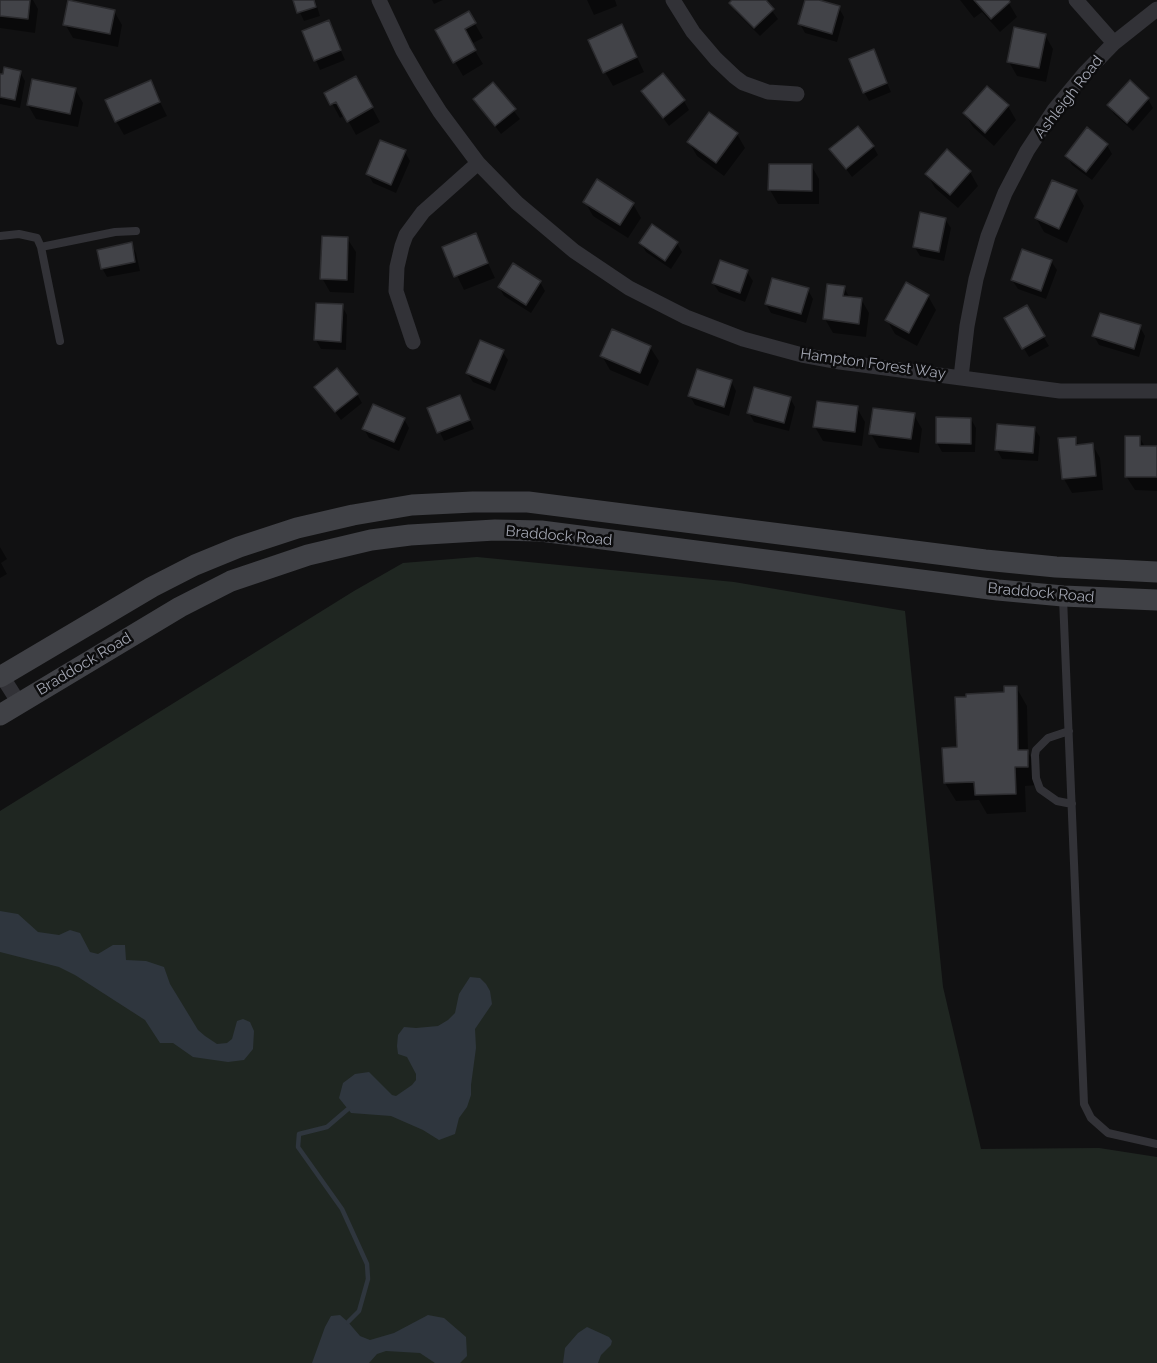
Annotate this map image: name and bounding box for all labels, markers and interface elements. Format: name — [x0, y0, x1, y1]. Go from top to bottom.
street label: Ashleigh Road — [1031, 52, 1107, 142]
street label: Hampton Forest Way — [799, 345, 947, 383]
street label: Braddock Road — [505, 522, 613, 550]
street label: Braddock Road — [987, 579, 1095, 607]
street label: Braddock Road — [34, 629, 134, 699]

